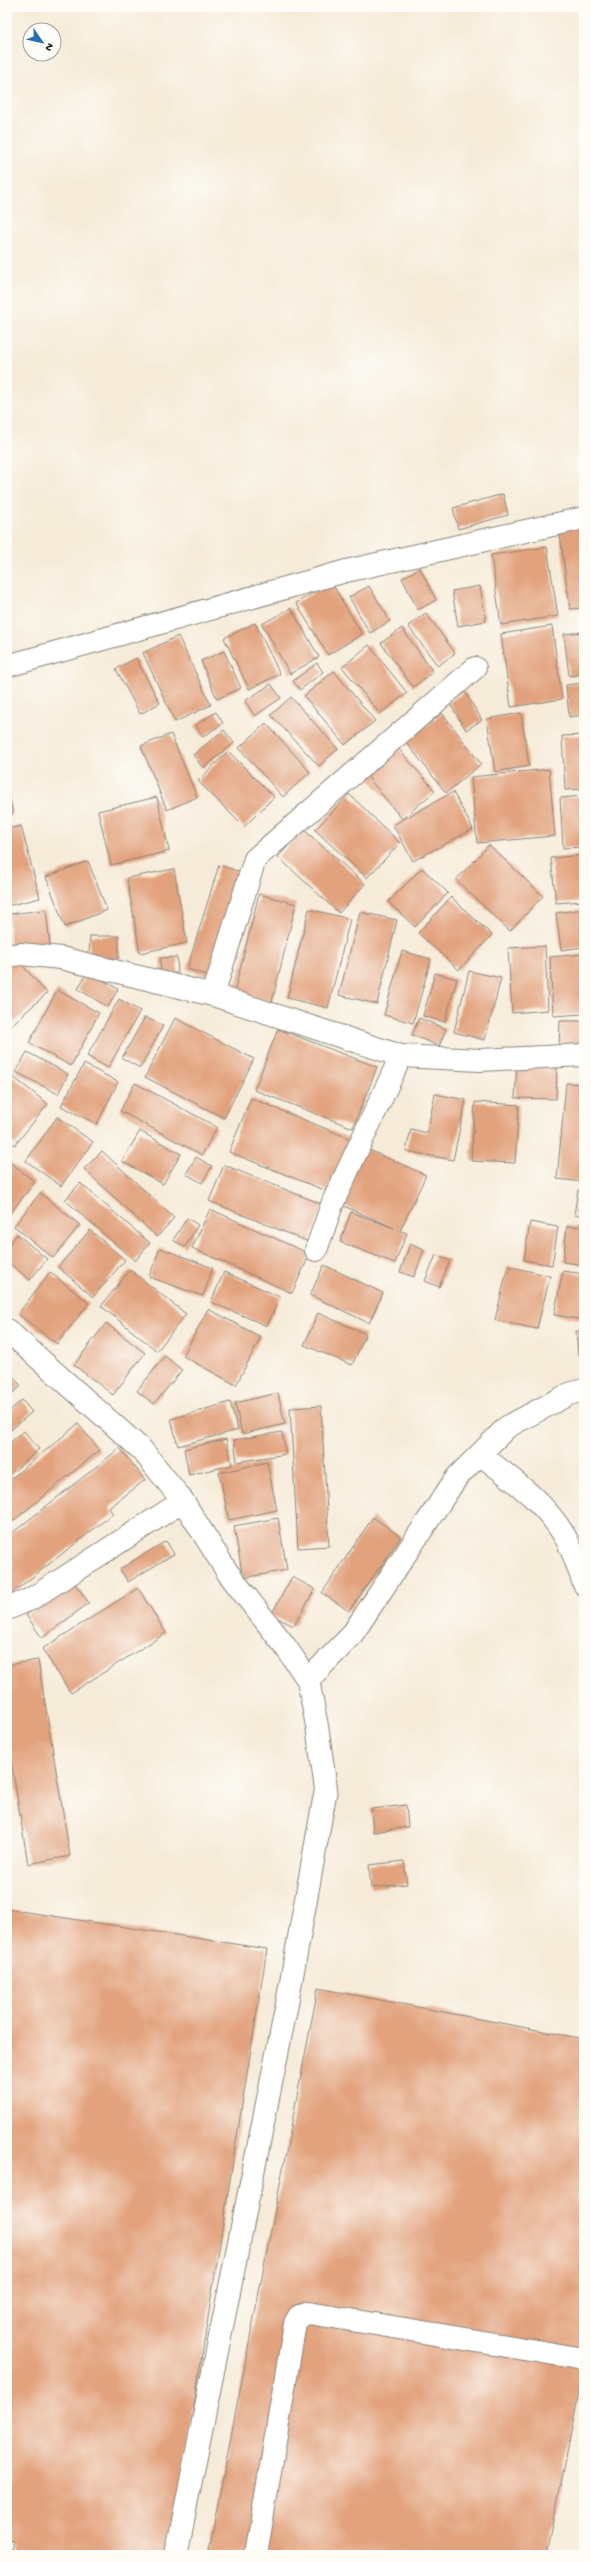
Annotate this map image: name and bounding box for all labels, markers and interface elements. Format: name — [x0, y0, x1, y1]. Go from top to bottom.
north arrow — [22, 22, 62, 62]
text: N — [42, 40, 56, 53]

